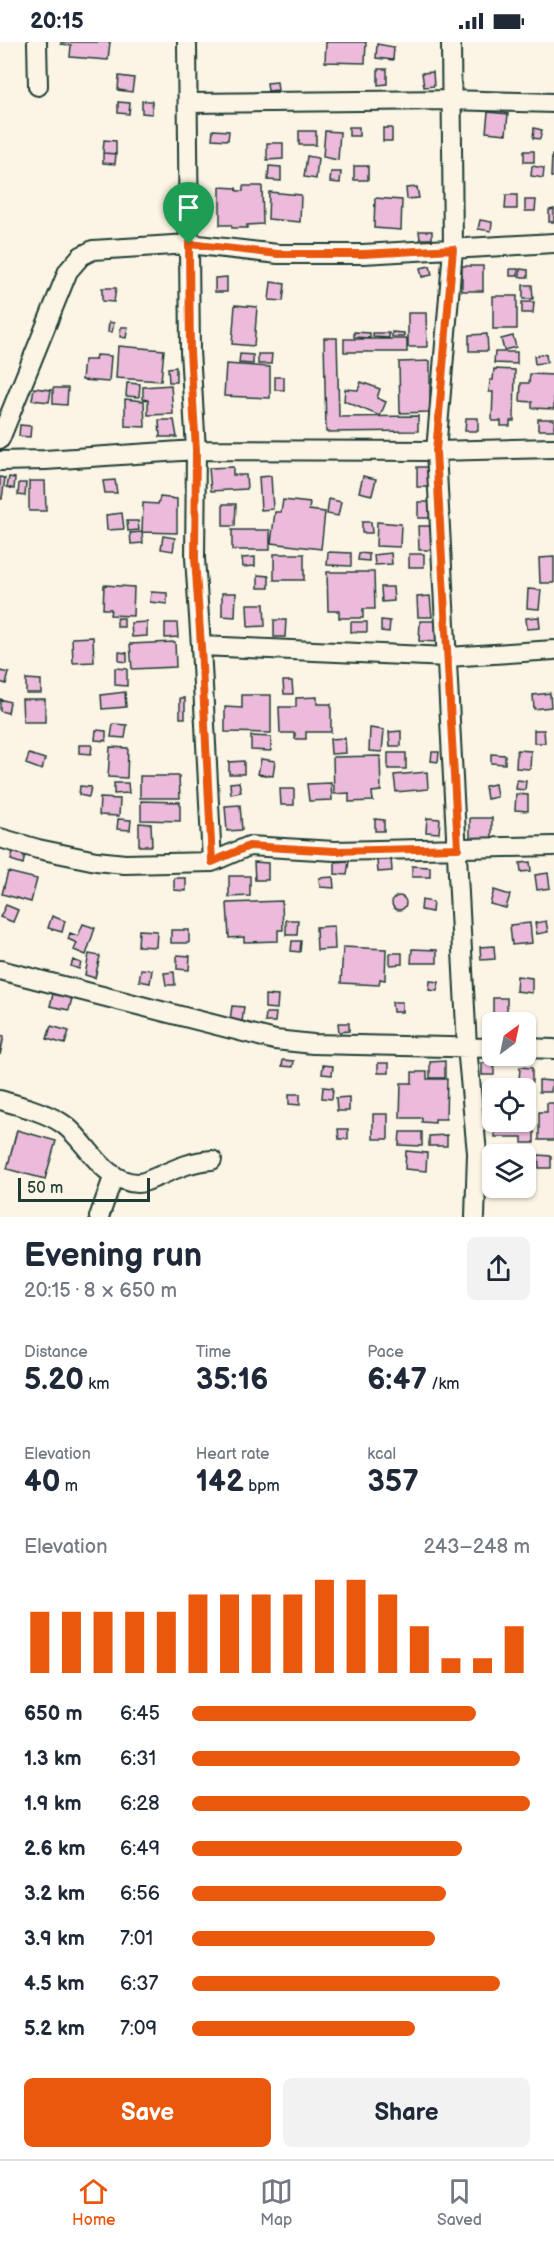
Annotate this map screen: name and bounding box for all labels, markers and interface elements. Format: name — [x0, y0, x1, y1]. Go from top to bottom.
text: 20:15 — [30, 8, 84, 35]
pin — [163, 182, 214, 244]
icon: arrive — [172, 191, 205, 224]
north arrow — [482, 1012, 536, 1066]
map controls — [482, 1012, 536, 1198]
button: locate — [482, 1078, 536, 1132]
button: layers — [482, 1144, 536, 1198]
scale bar — [18, 1175, 150, 1202]
text: 50 m — [27, 1179, 63, 1198]
text: Evening run — [24, 1236, 202, 1276]
button: share — [467, 1237, 530, 1300]
text: 20:15 · 8 × 650 m — [24, 1279, 177, 1303]
text: Distance — [24, 1343, 88, 1362]
text: Time — [196, 1343, 231, 1362]
text: Pace — [367, 1343, 404, 1362]
text: 5.20 — [24, 1362, 84, 1398]
text: 35:16 — [196, 1362, 269, 1398]
text: 6:47 — [367, 1362, 427, 1398]
text: km — [84, 1375, 109, 1394]
text: /km — [427, 1375, 460, 1394]
text: Elevation — [24, 1445, 91, 1464]
text: Heart rate — [196, 1445, 270, 1464]
text: kcal — [367, 1445, 396, 1464]
text: 40 — [24, 1464, 60, 1500]
text: 142 — [196, 1464, 244, 1500]
text: 357 — [367, 1464, 419, 1500]
text: m — [60, 1477, 78, 1496]
text: bpm — [244, 1477, 280, 1496]
text: Elevation — [24, 1535, 107, 1559]
text: 243–248 m — [424, 1535, 530, 1559]
text: 650 m — [24, 1702, 83, 1726]
text: 6:45 — [120, 1702, 160, 1726]
text: 1.3 km — [24, 1747, 81, 1771]
text: 6:31 — [120, 1747, 156, 1771]
text: 1.9 km — [24, 1792, 81, 1816]
text: 6:28 — [120, 1792, 160, 1816]
text: 2.6 km — [24, 1837, 85, 1861]
text: 6:49 — [120, 1837, 160, 1861]
text: 3.2 km — [24, 1882, 85, 1906]
text: 6:56 — [120, 1882, 160, 1906]
text: 3.9 km — [24, 1927, 85, 1951]
text: 7:01 — [120, 1927, 153, 1951]
text: 4.5 km — [24, 1972, 85, 1996]
text: 6:37 — [120, 1972, 158, 1996]
text: 5.2 km — [24, 2017, 85, 2041]
text: 7:09 — [120, 2017, 157, 2041]
button: Save — [24, 2078, 271, 2147]
button: Share — [283, 2078, 530, 2147]
tab: Home — [72, 2175, 116, 2230]
tab: Map — [260, 2175, 293, 2230]
tab: Saved — [437, 2175, 482, 2230]

